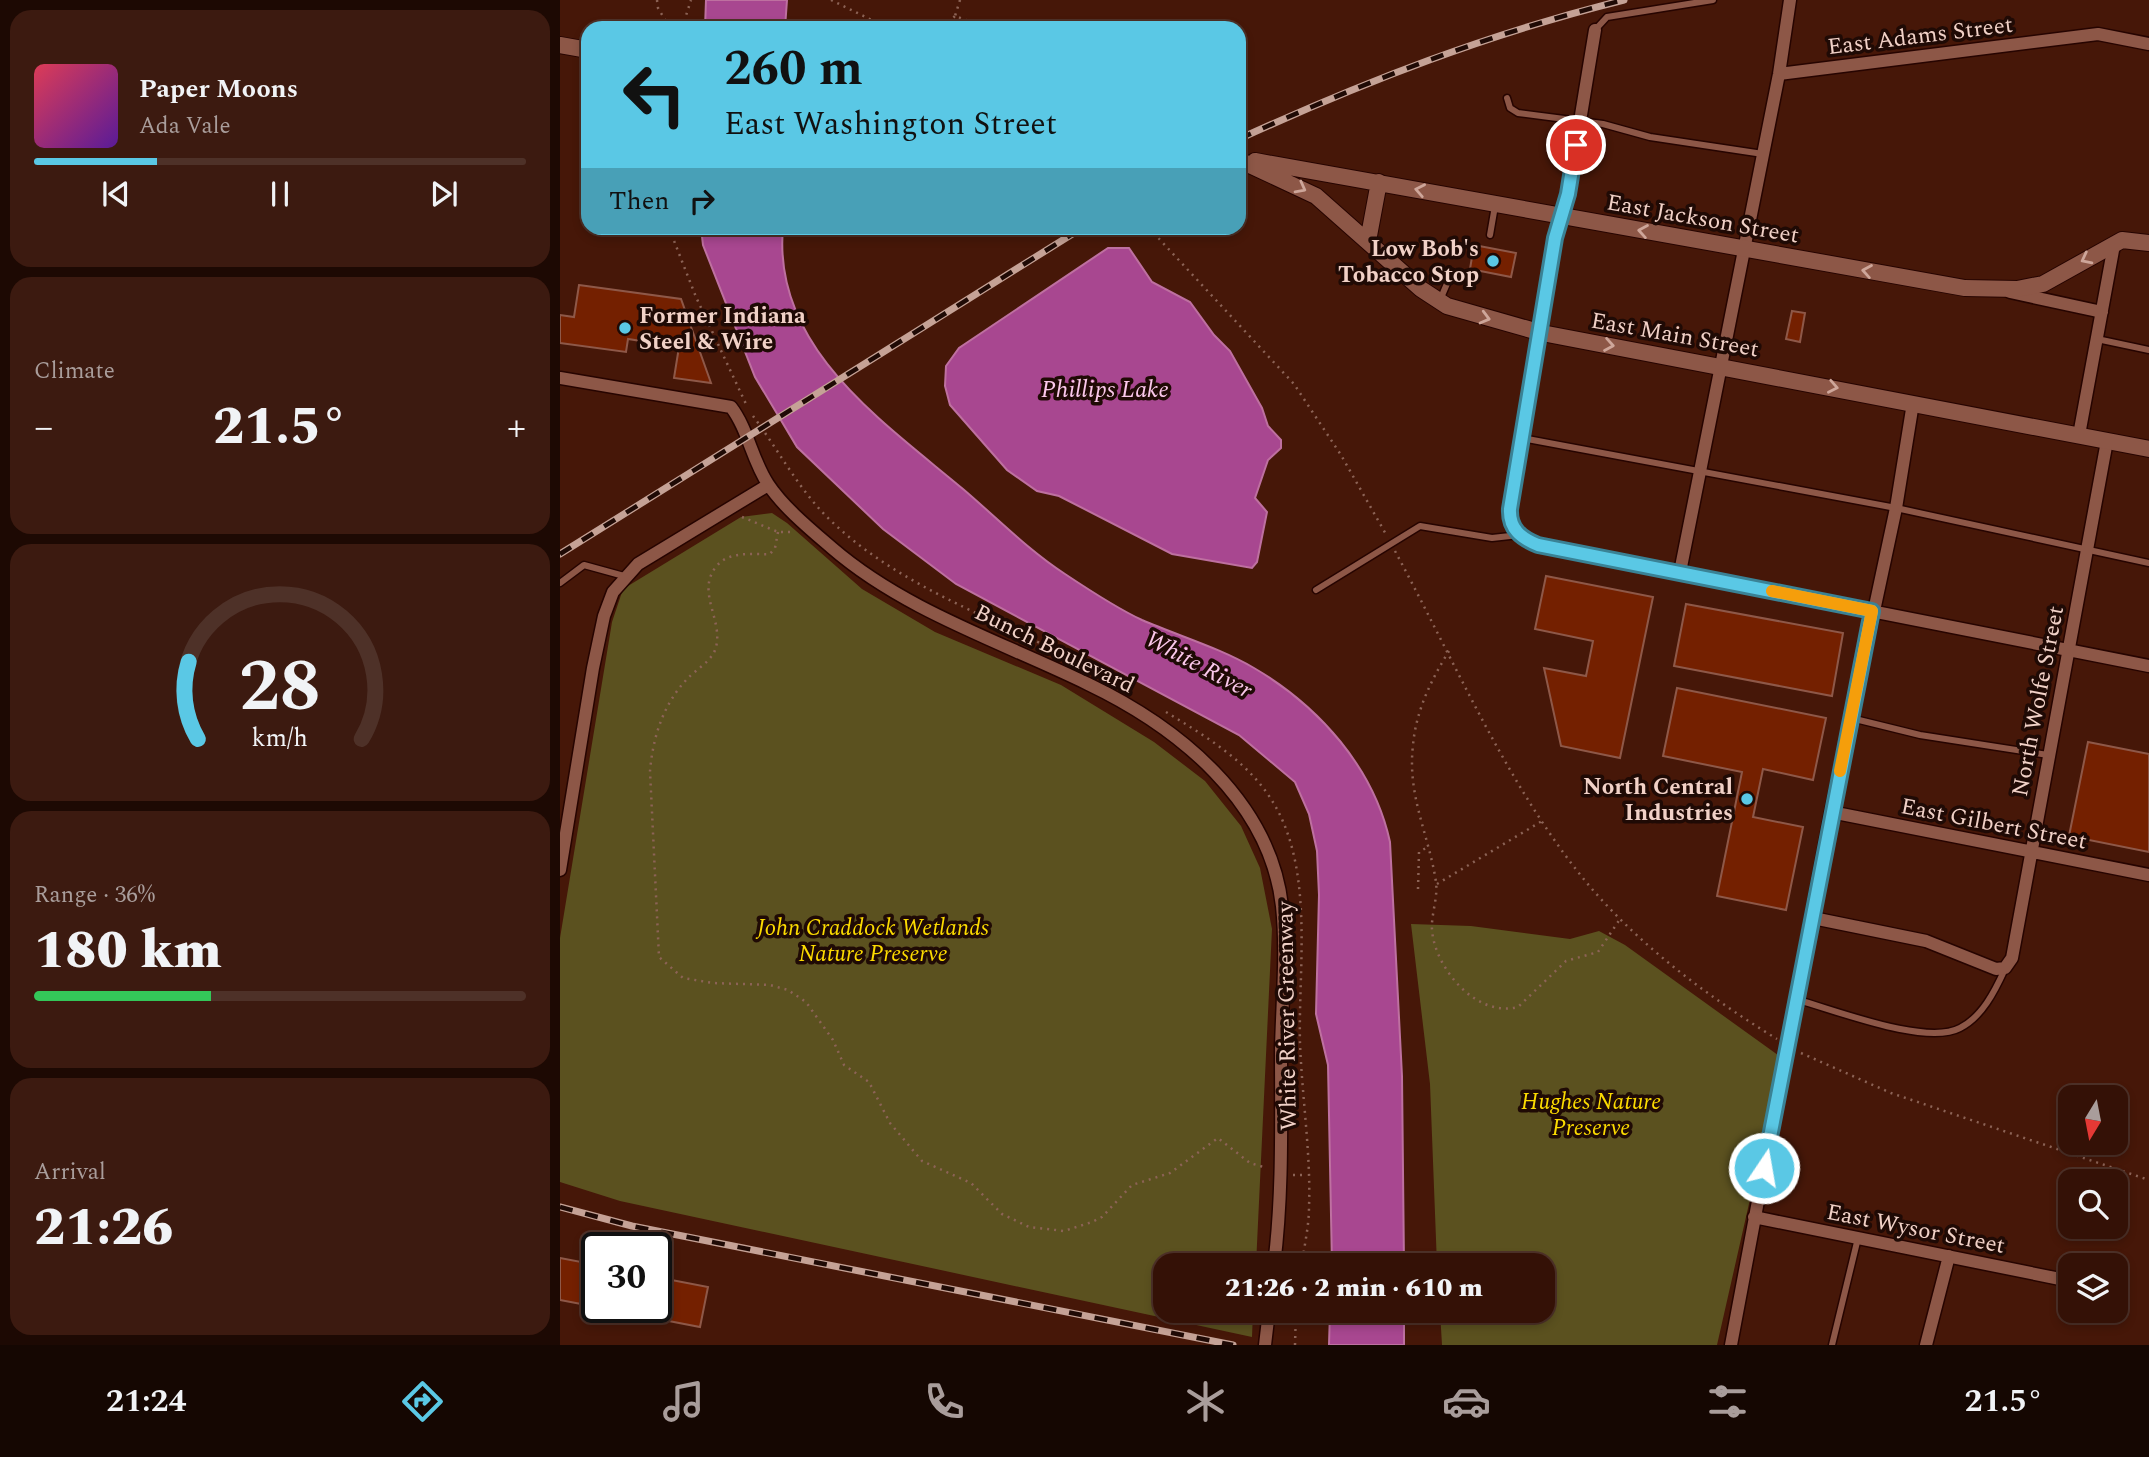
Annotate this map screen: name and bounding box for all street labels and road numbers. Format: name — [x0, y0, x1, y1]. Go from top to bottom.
street label: East Adams Street — [1825, 8, 2015, 65]
street label: East Jackson Street — [1604, 185, 1802, 254]
street label: East Main Street — [1588, 303, 1761, 367]
street label: Bunch Boulevard — [968, 595, 1141, 703]
street label: North Wolfe Street — [2003, 603, 2074, 800]
street label: East Gilbert Street — [1898, 789, 2090, 860]
street label: White River Greenway — [1268, 900, 1307, 1131]
street label: East Wysor Street — [1824, 1195, 2008, 1264]

